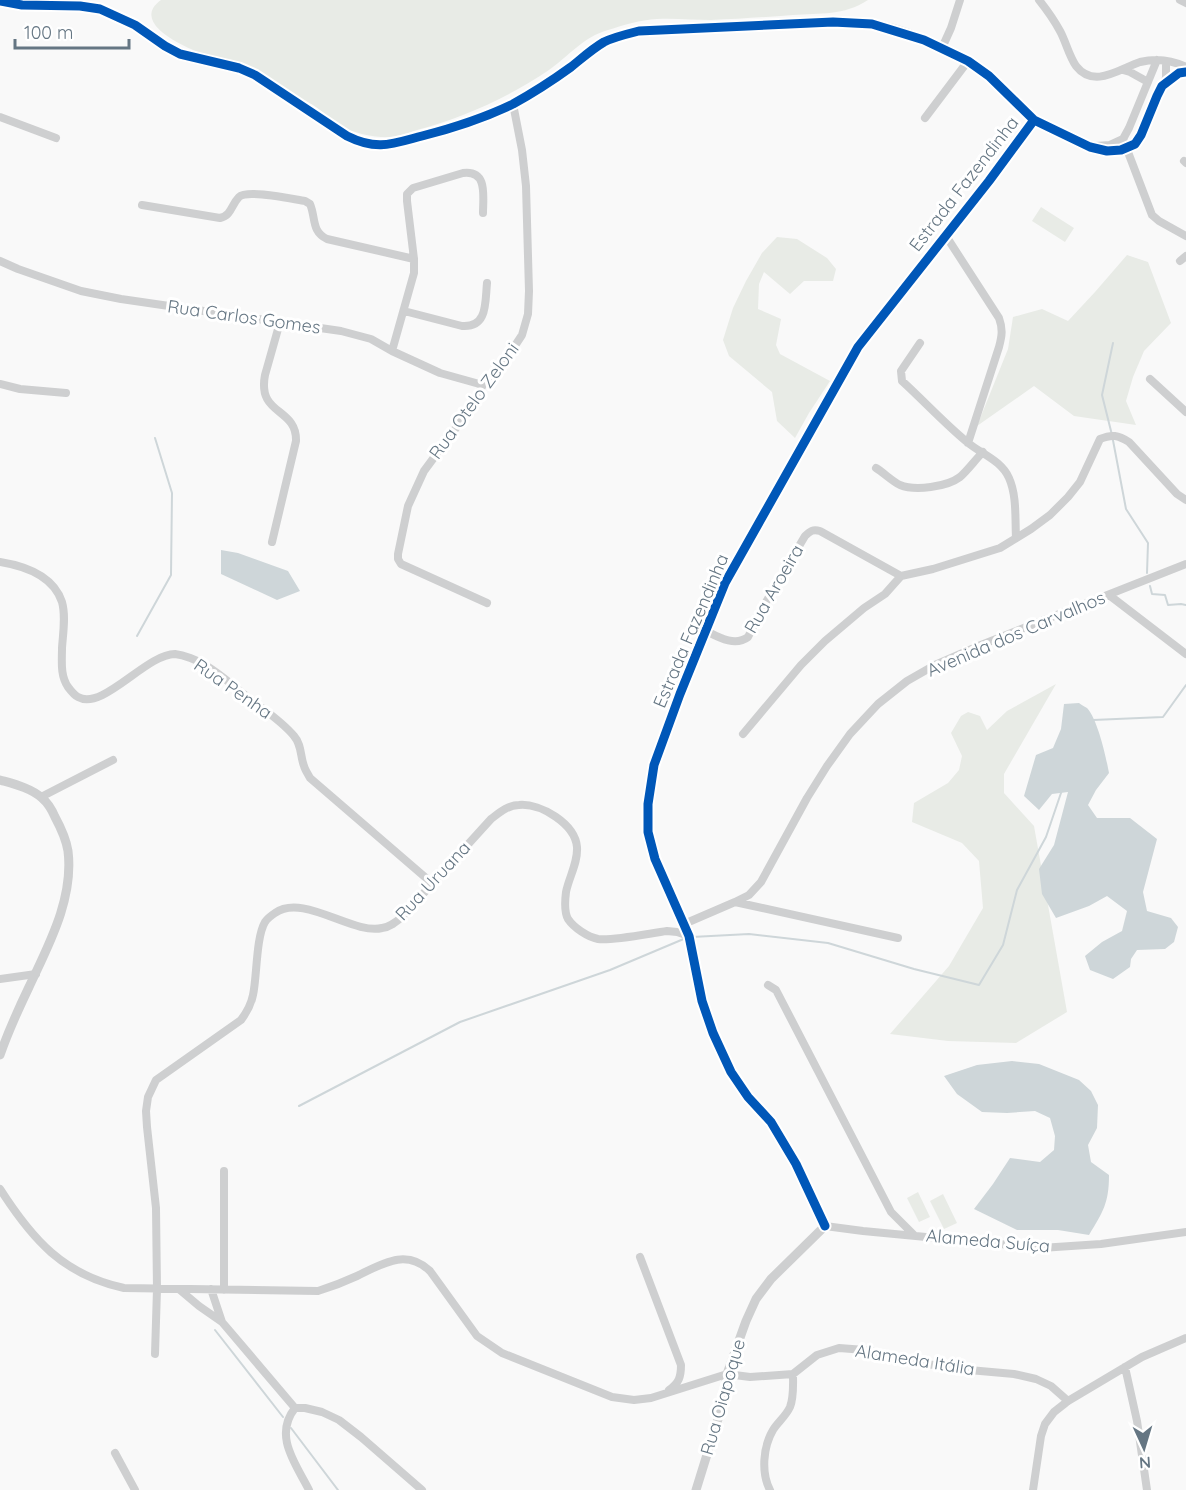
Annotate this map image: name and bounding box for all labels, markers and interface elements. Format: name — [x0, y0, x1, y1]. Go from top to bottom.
scale bar — [15, 12, 129, 50]
text: 100 m — [24, 21, 73, 44]
street label: Estrada Fazendinha — [904, 112, 1024, 256]
street label: Rua Carlos Gomes — [166, 294, 322, 339]
street label: Rua Otelo Zeloni — [424, 338, 524, 463]
street label: Rua Aroeira — [739, 540, 808, 637]
street label: Estrada Fazendinha — [648, 550, 733, 711]
street label: Avenida dos Carvalhos — [923, 586, 1108, 682]
street label: Rua Penha — [190, 653, 277, 724]
street label: Rua Uruana — [390, 836, 475, 925]
street label: Alameda Suíça — [925, 1224, 1051, 1257]
street label: Rua Oiapoque — [695, 1336, 750, 1458]
street label: Alameda Itália — [854, 1339, 976, 1380]
north arrow — [1114, 1418, 1174, 1478]
text: N — [1138, 1453, 1152, 1473]

